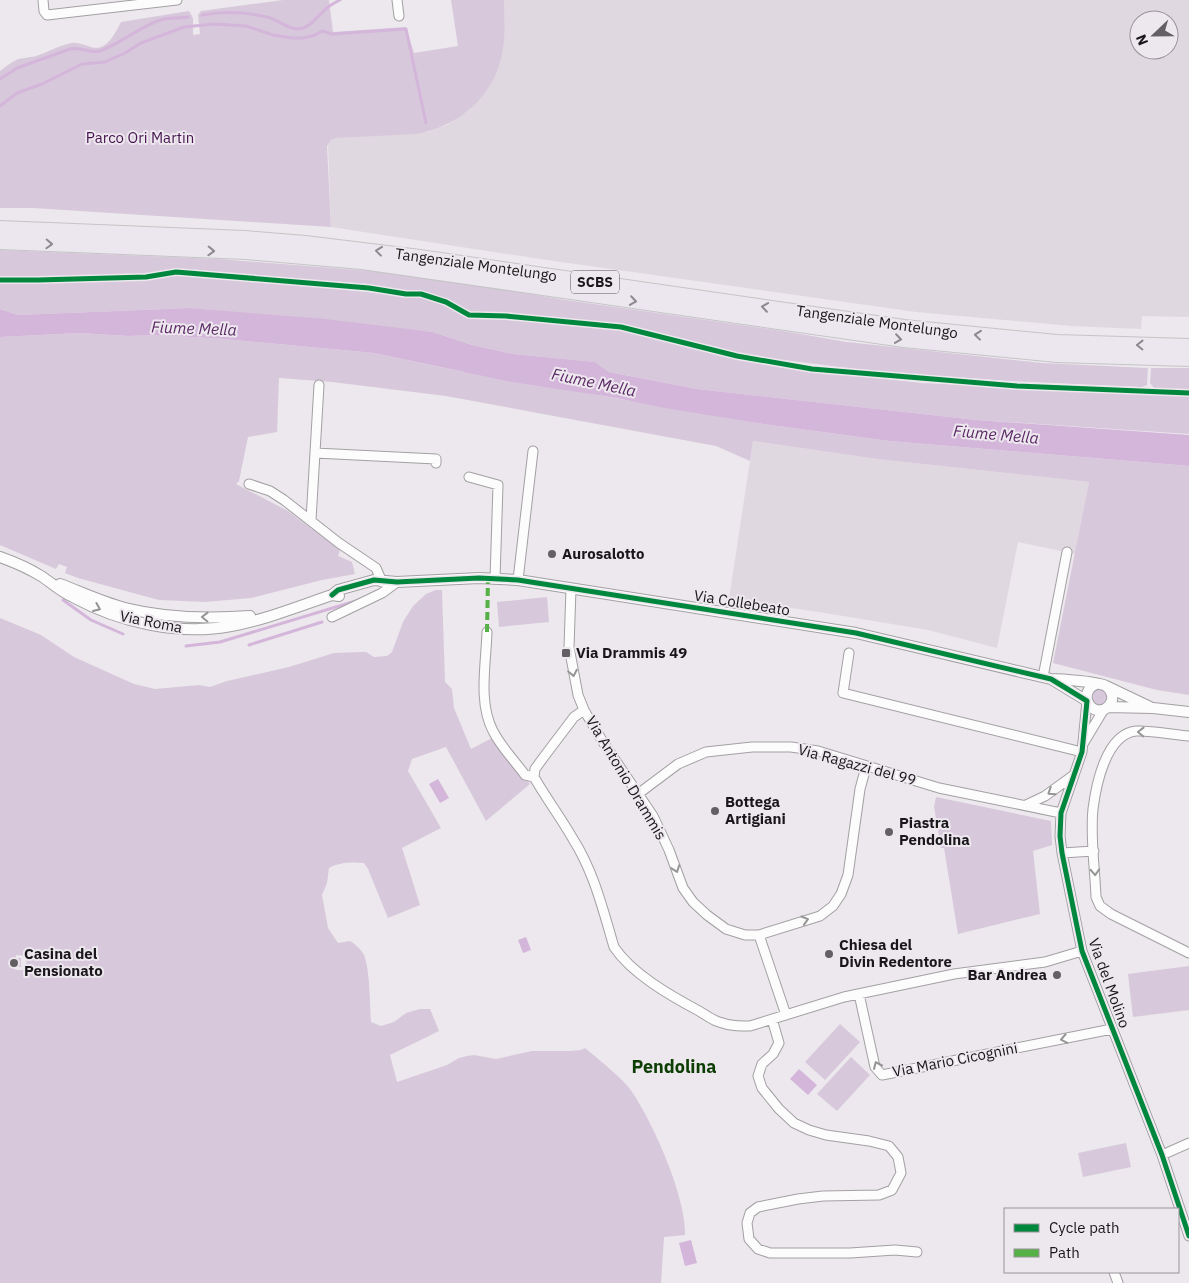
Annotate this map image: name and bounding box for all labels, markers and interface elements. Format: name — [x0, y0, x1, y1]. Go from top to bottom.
north arrow — [1129, 10, 1179, 60]
text: N — [1132, 32, 1152, 48]
park label: Parco Ori Martin — [86, 128, 194, 147]
one-way arrow — [45, 239, 53, 249]
street label: Tangenziale Montelungo — [394, 244, 558, 285]
one-way arrow — [208, 246, 215, 256]
one-way arrow — [375, 246, 383, 257]
road number: SCBS — [571, 270, 619, 294]
one-way arrow — [629, 295, 637, 305]
street label: Tangenziale Montelungo — [795, 301, 959, 342]
one-way arrow — [761, 302, 769, 312]
water label: Fiume Mella — [151, 317, 237, 339]
one-way arrow — [974, 330, 982, 341]
one-way arrow — [894, 333, 902, 344]
one-way arrow — [1136, 340, 1144, 350]
water label: Fiume Mella — [550, 363, 638, 401]
water label: Fiume Mella — [952, 420, 1040, 448]
place label: Aurosalotto — [562, 544, 645, 563]
marker: Aurosalotto — [546, 548, 558, 560]
street label: Via Collebeato — [693, 586, 791, 619]
one-way arrow — [92, 602, 101, 613]
street label: Via Roma — [118, 606, 184, 637]
one-way arrow — [201, 611, 209, 622]
place label: Via Drammis 49 — [576, 643, 687, 662]
marker: Via Drammis 49 — [560, 647, 572, 659]
one-way arrow — [567, 668, 578, 677]
street label: Via Antonio Drammis — [582, 712, 671, 843]
one-way arrow — [1136, 727, 1144, 738]
street label: Via Ragazzi del 99 — [796, 740, 918, 789]
one-way arrow — [1047, 785, 1056, 795]
place label: Bottega Artigiani — [725, 792, 786, 828]
marker: Bottega Artigiani — [709, 805, 721, 817]
place label: Piastra Pendolina — [899, 813, 970, 849]
marker: Piastra Pendolina — [883, 826, 895, 838]
one-way arrow — [670, 864, 680, 873]
one-way arrow — [1089, 868, 1100, 876]
one-way arrow — [800, 916, 809, 926]
place label: Chiesa del Divin Redentore — [839, 935, 952, 971]
street label: Via del Molino — [1084, 935, 1135, 1030]
place label: Casina del Pensionato — [24, 944, 103, 980]
marker: Chiesa del Divin Redentore — [823, 948, 835, 960]
marker: Casina del Pensionato — [8, 957, 20, 969]
place label: Bar Andrea — [968, 965, 1047, 984]
marker: Bar Andrea — [1051, 969, 1063, 981]
one-way arrow — [1060, 1033, 1069, 1044]
street label: Via Mario Cicognini — [891, 1038, 1019, 1081]
district label: Pendolina — [632, 1055, 716, 1078]
one-way arrow — [872, 1061, 883, 1070]
legend — [1004, 1208, 1179, 1273]
text: Cycle path — [1049, 1218, 1120, 1237]
text: Path — [1049, 1243, 1080, 1262]

